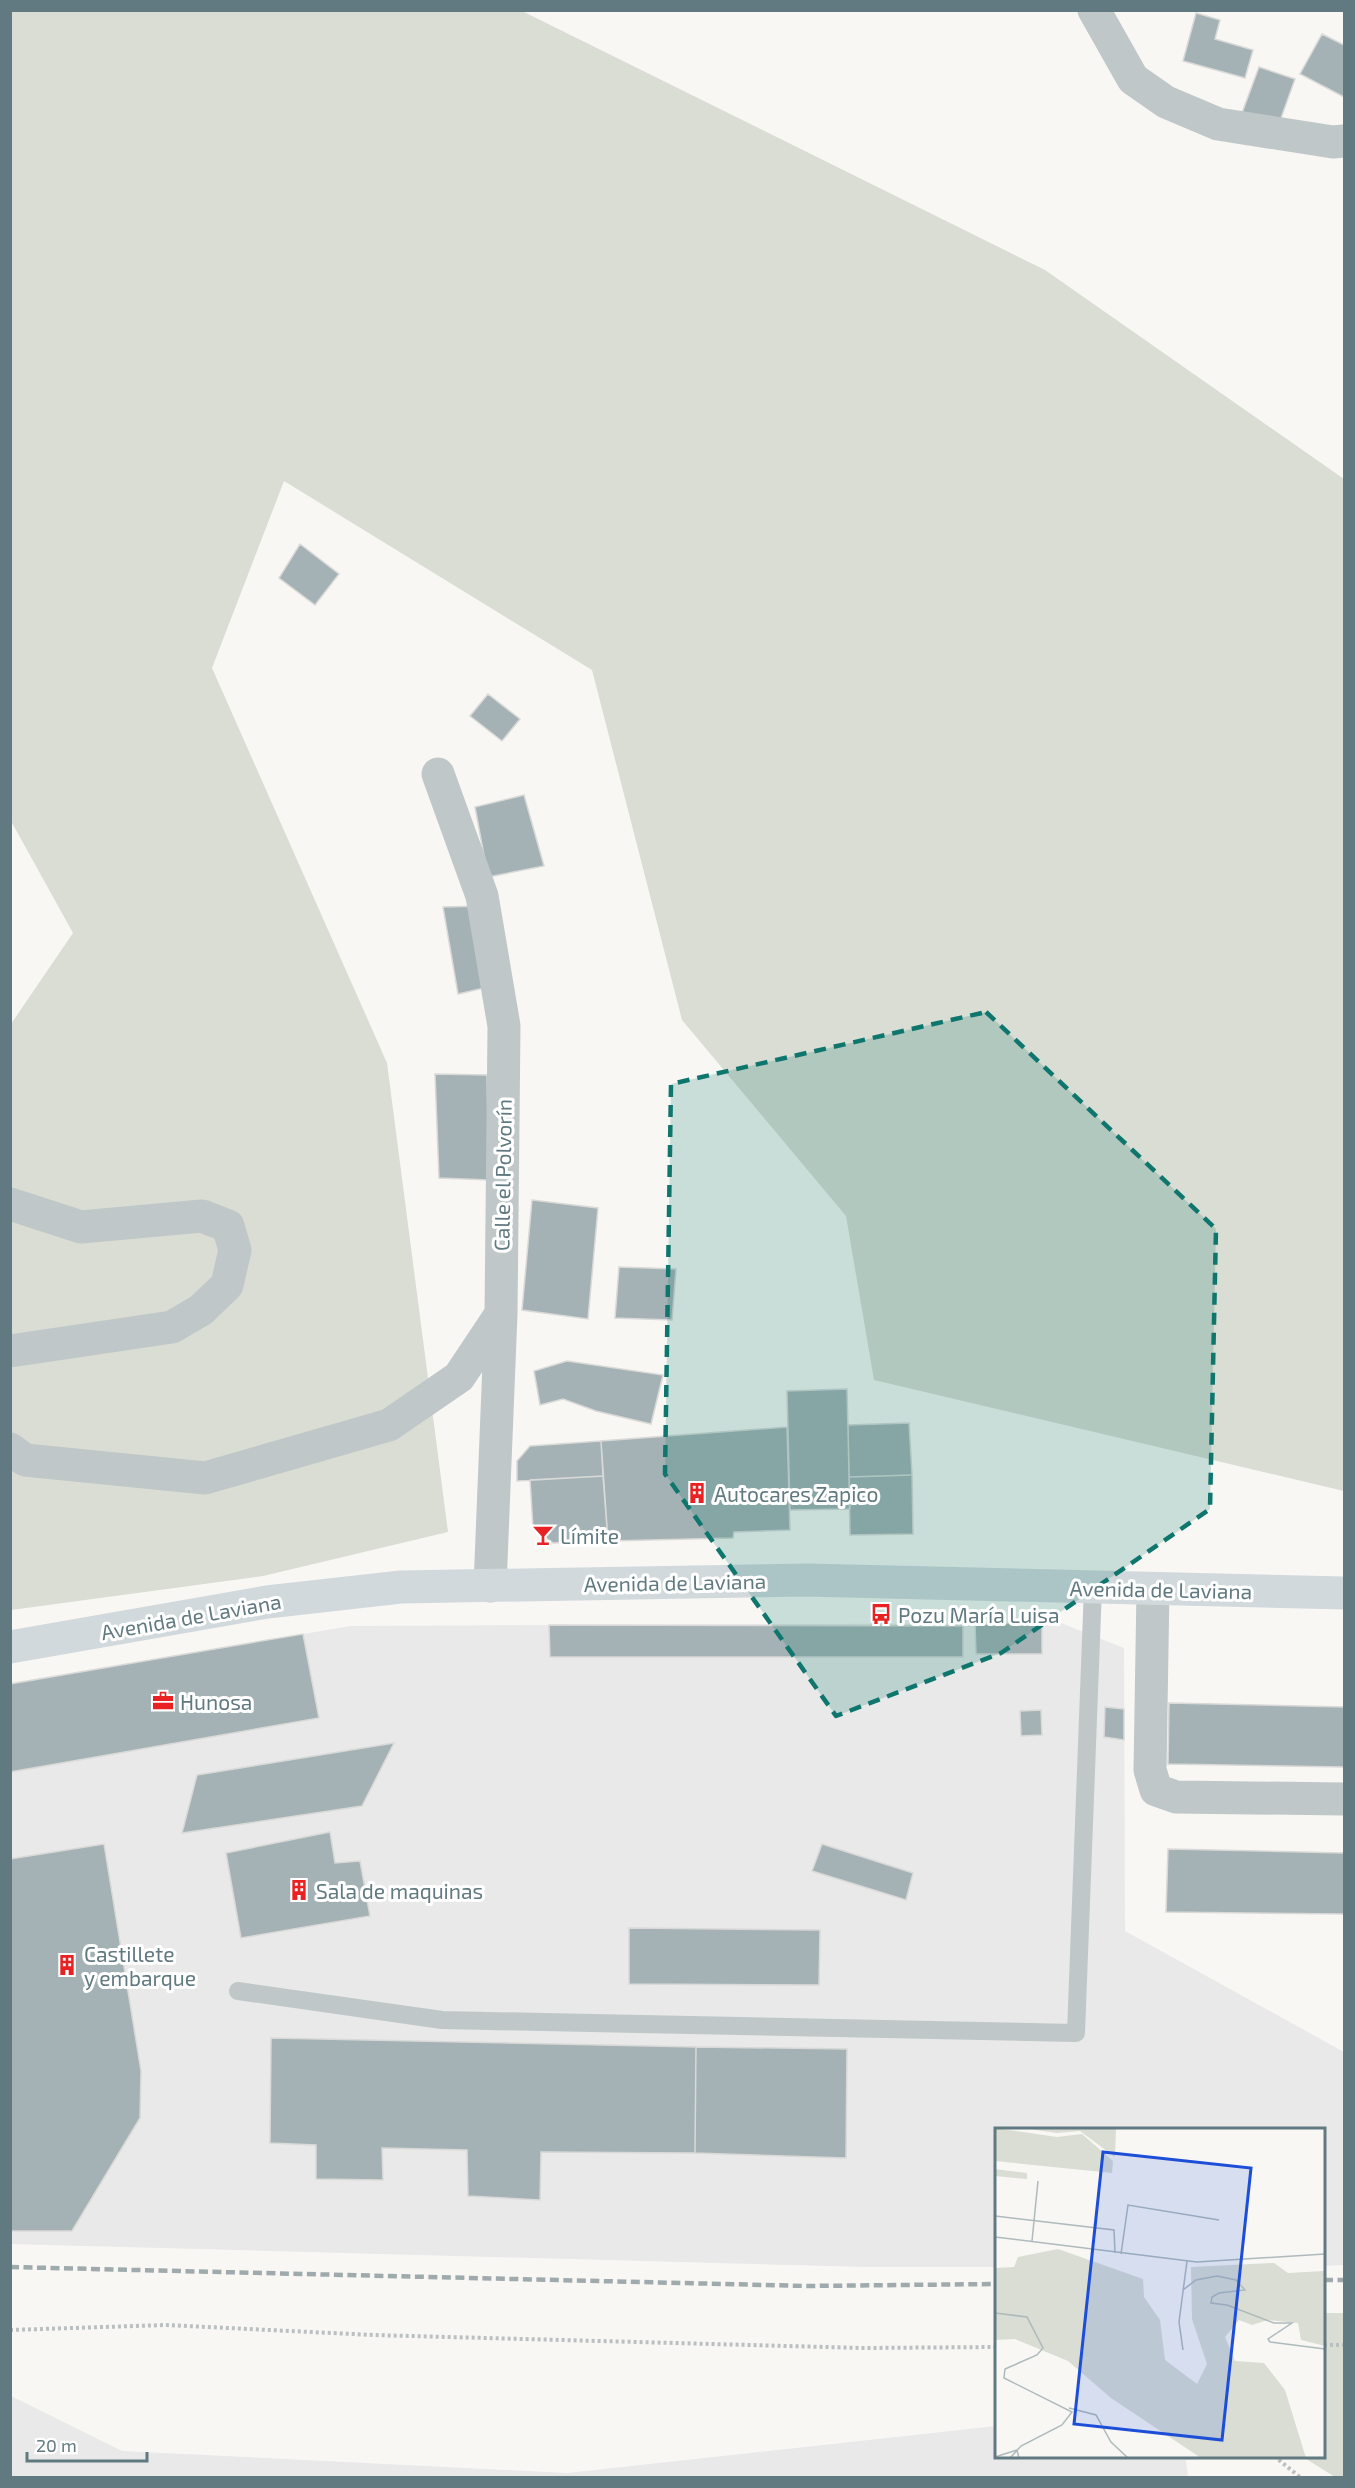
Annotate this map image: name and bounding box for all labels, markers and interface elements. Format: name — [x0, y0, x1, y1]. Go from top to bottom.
street label: Calle el Polvorín — [488, 1099, 516, 1251]
building icon: Autocares Zapico — [685, 1481, 709, 1505]
place label: Autocares Zapico — [714, 1481, 878, 1506]
bar icon: Límite — [531, 1523, 555, 1547]
place label: Límite — [560, 1523, 619, 1548]
street label: Avenida de Laviana — [584, 1568, 766, 1596]
street label: Avenida de Laviana — [1070, 1575, 1252, 1603]
street label: Avenida de Laviana — [99, 1588, 283, 1644]
bus stop icon: Pozu María Luisa — [869, 1602, 893, 1626]
place label: Pozu María Luisa — [898, 1602, 1060, 1627]
office icon: Hunosa — [151, 1689, 175, 1713]
place label: Hunosa — [180, 1689, 252, 1714]
building icon: Sala de maquinas — [287, 1878, 311, 1902]
place label: Sala de maquinas — [316, 1878, 483, 1903]
place label: Castillete y embarque — [84, 1941, 196, 1990]
building icon: Castillete y embarque — [55, 1953, 79, 1977]
inset map — [995, 2128, 1325, 2458]
scale bar — [27, 2425, 147, 2463]
text: 20 m — [36, 2434, 77, 2456]

